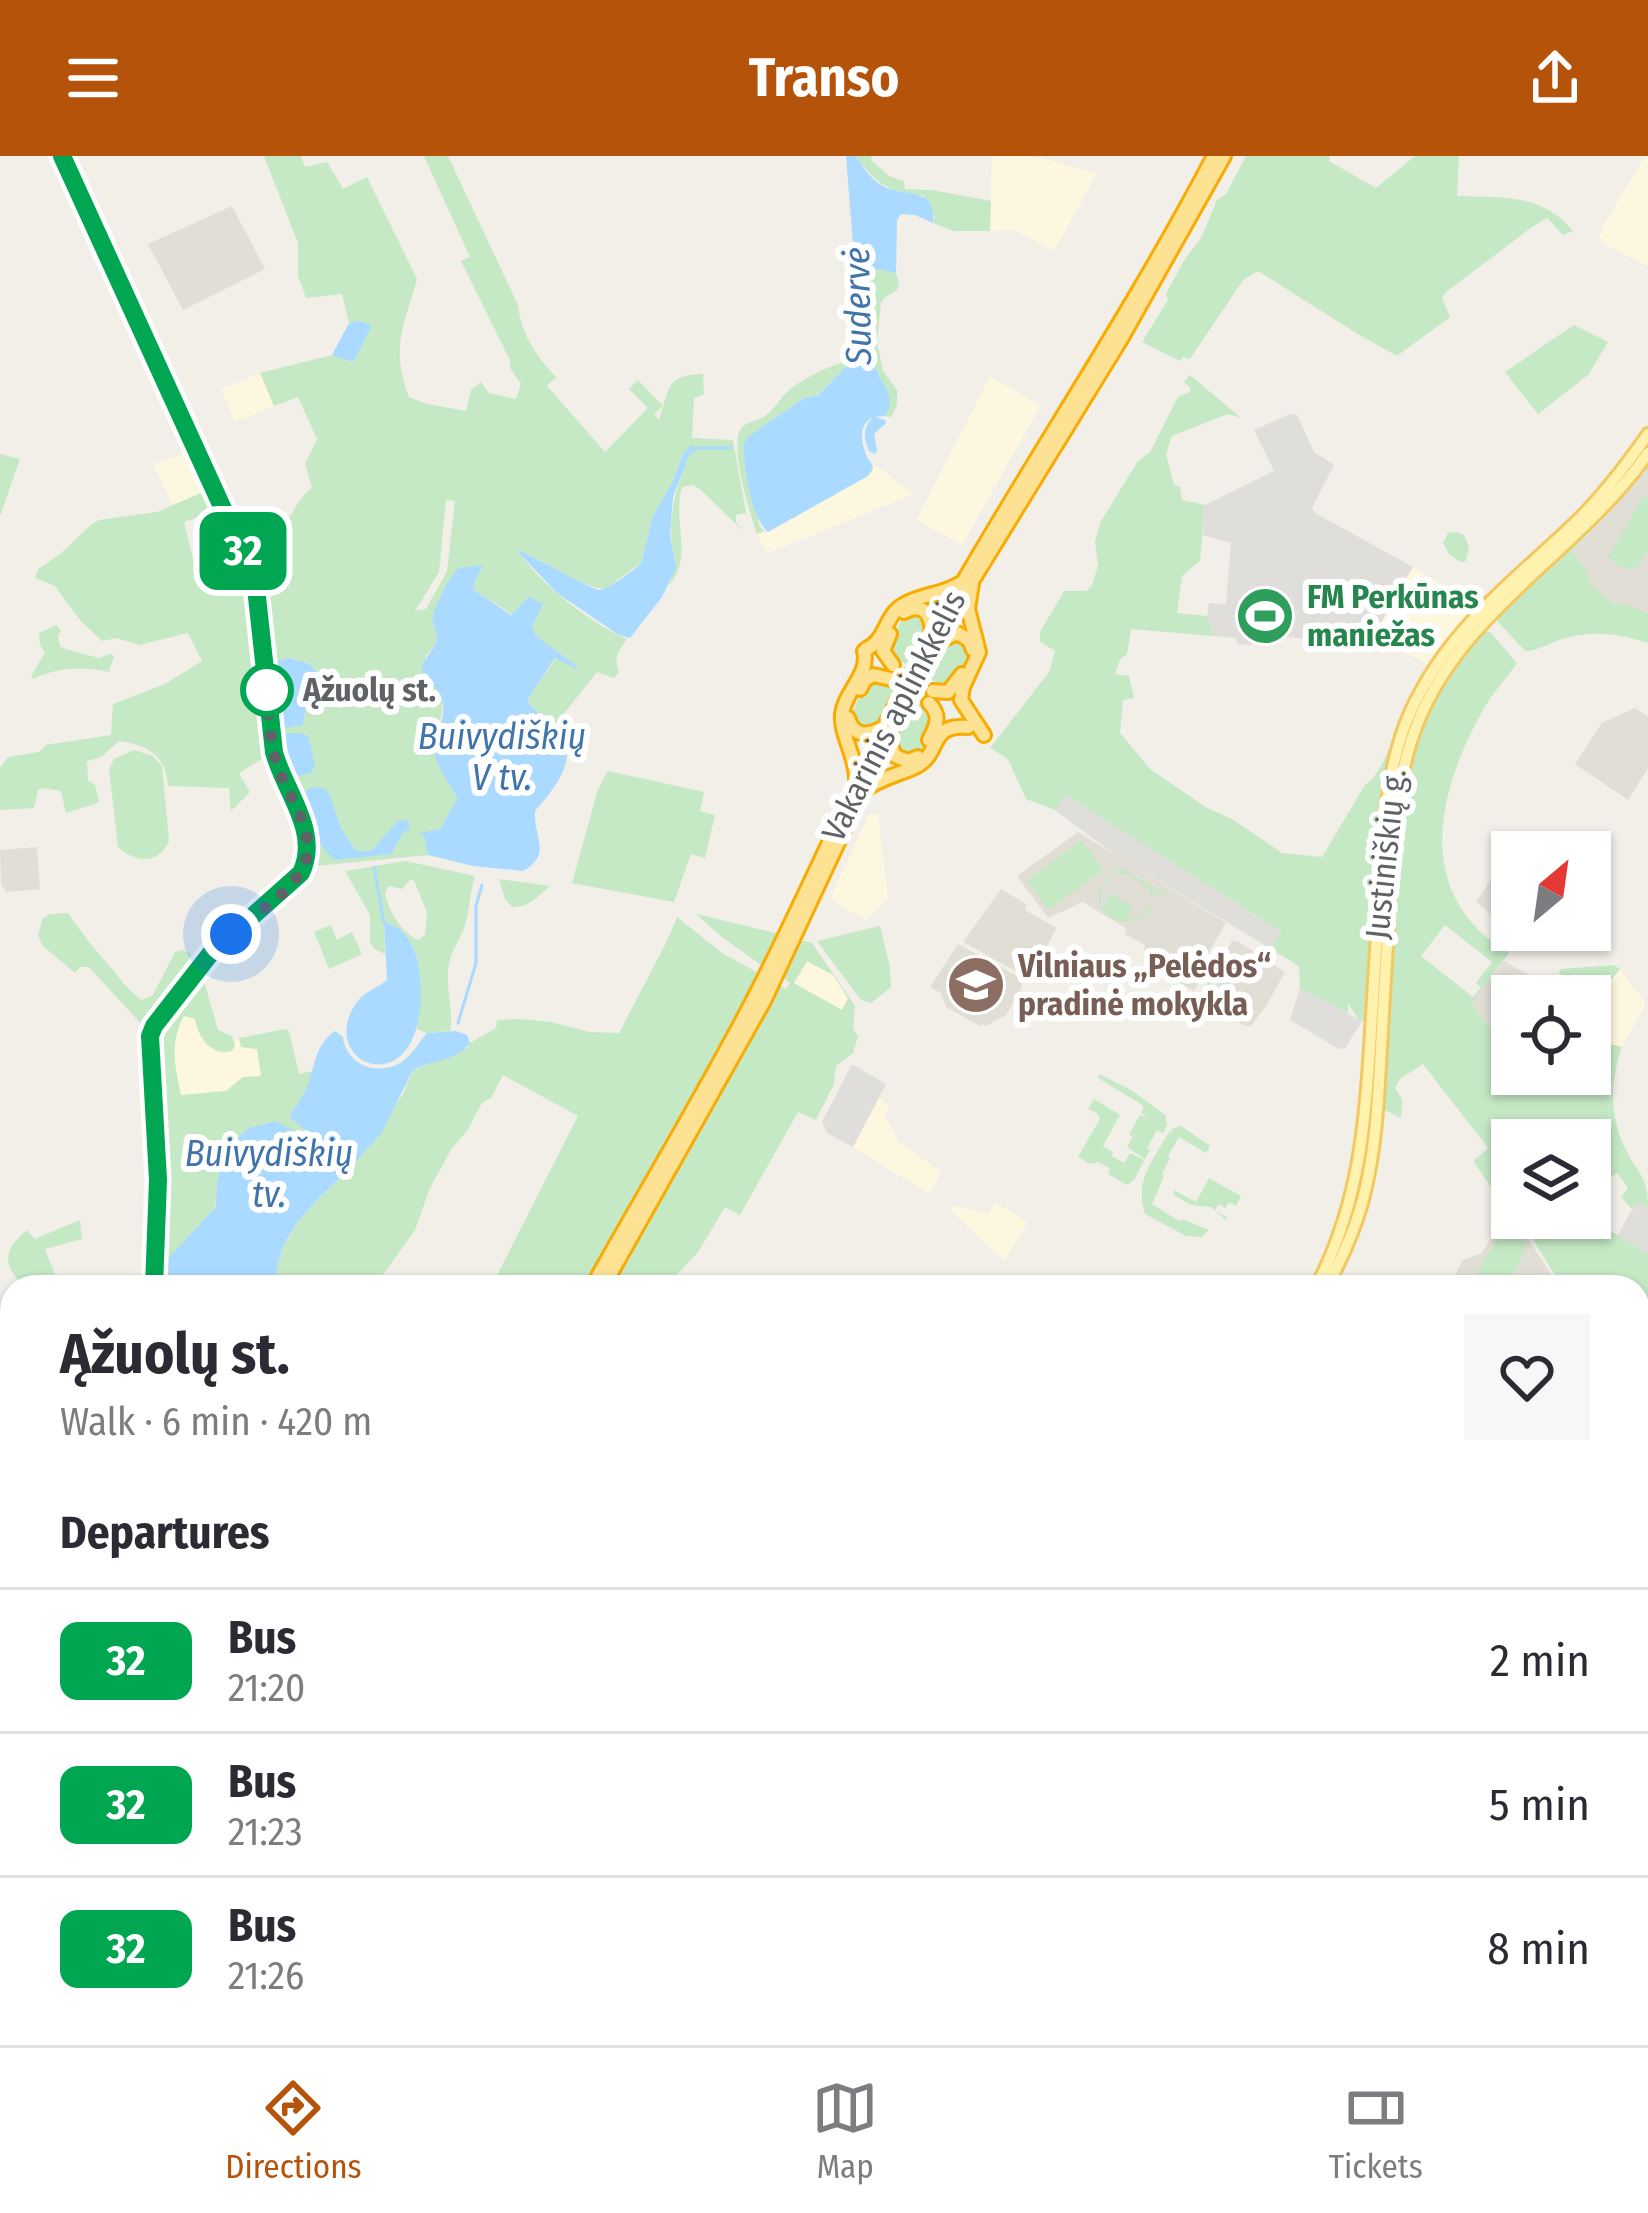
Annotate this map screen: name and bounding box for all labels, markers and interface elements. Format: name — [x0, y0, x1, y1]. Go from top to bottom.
icon: menu — [60, 45, 126, 111]
icon: share — [1522, 45, 1588, 111]
text: Transo — [749, 46, 899, 110]
water label: Sudervė — [835, 247, 881, 366]
line badge: 32 — [189, 512, 297, 590]
text: 32 — [224, 526, 262, 576]
place label: FM Perkūnas maniežas — [1307, 577, 1479, 655]
street label: Vakarinis aplinkkelis — [814, 584, 974, 848]
sports icon: FM Perkūnas maniežas — [1234, 585, 1296, 647]
marker: Ąžuolų st. — [242, 665, 292, 715]
place label: Ąžuolų st. — [302, 670, 436, 710]
water label: Buivydiškių V tv. — [418, 715, 586, 800]
street label: Justiniškių g. — [1357, 767, 1415, 941]
north arrow — [1491, 831, 1611, 951]
map controls — [1491, 831, 1611, 1239]
your location — [201, 904, 261, 964]
place label: Vilniaus „Pelėdos“ pradinė mokykla — [1017, 946, 1271, 1024]
school or university icon: Vilniaus „Pelėdos“ pradinė mokykla — [945, 954, 1007, 1016]
button: locate — [1491, 975, 1611, 1095]
button: layers — [1491, 1119, 1611, 1239]
water label: Buivydiškių tv. — [185, 1132, 353, 1217]
button: heart — [1464, 1314, 1590, 1440]
text: Ąžuolų st. — [60, 1320, 290, 1388]
text: Walk · 6 min · 420 m — [60, 1399, 372, 1445]
text: Departures — [60, 1506, 269, 1560]
text: Bus — [228, 1611, 296, 1665]
text: 2 min — [1490, 1634, 1590, 1688]
text: 32 — [107, 1636, 145, 1686]
text: 21:20 — [228, 1665, 305, 1711]
text: Bus — [228, 1755, 296, 1809]
text: 5 min — [1489, 1778, 1590, 1832]
text: 32 — [107, 1780, 145, 1830]
text: 21:23 — [228, 1809, 303, 1855]
text: Bus — [228, 1899, 296, 1953]
text: 8 min — [1487, 1922, 1590, 1976]
text: 32 — [107, 1924, 145, 1974]
text: 21:26 — [228, 1953, 304, 1999]
tab: Directions — [225, 2075, 362, 2187]
tab: Map — [812, 2075, 878, 2187]
tab: Tickets — [1329, 2075, 1423, 2187]

